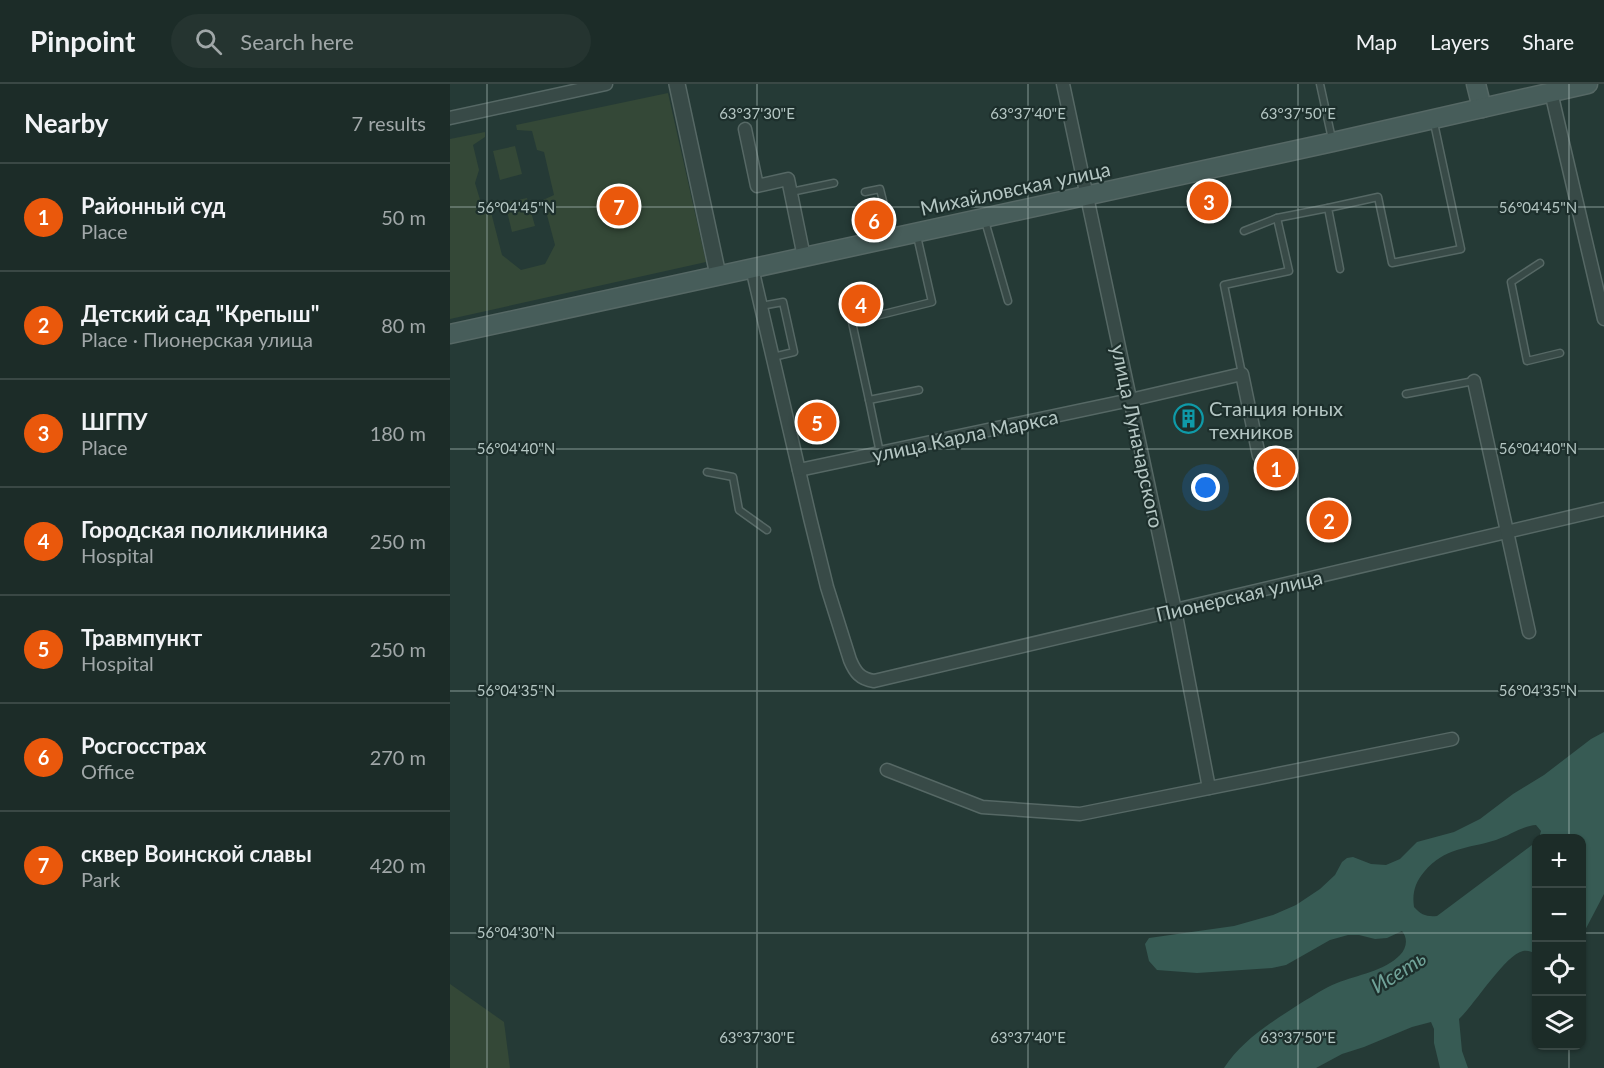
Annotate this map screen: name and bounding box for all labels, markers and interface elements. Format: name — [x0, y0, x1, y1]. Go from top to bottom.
search box — [171, 14, 591, 68]
text: Pinpoint — [30, 24, 135, 58]
icon: search — [192, 25, 225, 58]
text: Search here — [240, 28, 354, 55]
text: Map — [1356, 29, 1397, 54]
text: Layers — [1430, 29, 1489, 54]
text: Share — [1522, 29, 1574, 54]
text: 63°37'30"E — [719, 104, 795, 122]
text: 63°37'40"E — [990, 104, 1066, 122]
text: 63°37'50"E — [1260, 104, 1336, 122]
text: Nearby — [24, 107, 109, 139]
text: 7 results — [351, 111, 426, 135]
street label: Михайловская улица — [918, 156, 1112, 220]
pin: 3 — [1190, 178, 1228, 224]
pin: 7 — [600, 184, 638, 228]
text: Районный суд — [81, 192, 226, 219]
text: 56°04'45"N — [477, 198, 555, 216]
pin: 6 — [854, 198, 894, 242]
text: 56°04'45"N — [1499, 198, 1577, 216]
text: 1 — [38, 205, 49, 229]
text: 50 m — [381, 205, 426, 229]
text: Place — [81, 219, 128, 243]
pin: 4 — [842, 282, 880, 326]
text: Детский сад "Крепыш" — [81, 300, 319, 327]
text: 2 — [38, 313, 49, 337]
text: 80 m — [381, 313, 426, 337]
text: Place · Пионерская улица — [81, 327, 313, 351]
street label: улица Луначарского — [1107, 342, 1169, 530]
place label: Станция юных техников — [1209, 396, 1343, 443]
pin: 5 — [798, 400, 836, 444]
building icon: Станция юных техников — [1172, 403, 1204, 435]
street label: улица Карла Маркса — [870, 404, 1060, 466]
text: ШГПУ — [81, 408, 147, 435]
text: 3 — [38, 421, 49, 445]
text: 180 m — [370, 421, 426, 445]
text: Place — [81, 435, 128, 459]
text: 56°04'40"N — [477, 439, 555, 457]
text: 56°04'40"N — [1499, 439, 1577, 457]
pin: 1 — [1256, 446, 1296, 490]
your location — [1191, 473, 1220, 502]
pin: 2 — [1310, 498, 1348, 542]
text: Городская поликлиника — [81, 516, 328, 543]
text: 4 — [38, 529, 49, 553]
text: 250 m — [370, 529, 426, 553]
text: Hospital — [81, 543, 154, 567]
street label: Пионерская улица — [1154, 564, 1324, 626]
text: Травмпункт — [81, 624, 202, 651]
text: 5 — [38, 637, 49, 661]
text: 250 m — [370, 637, 426, 661]
text: Hospital — [81, 651, 154, 675]
text: 56°04'35"N — [477, 681, 555, 699]
text: 56°04'35"N — [1499, 681, 1577, 699]
text: Росгосстрах — [81, 732, 206, 759]
text: 6 — [38, 745, 49, 769]
text: 270 m — [370, 745, 426, 769]
text: Office — [81, 759, 135, 783]
map controls — [1532, 834, 1586, 1050]
button: + — [1532, 834, 1586, 888]
text: сквер Воинской славы — [81, 840, 312, 867]
text: 7 — [38, 853, 49, 877]
text: 420 m — [370, 853, 426, 877]
text: Park — [81, 867, 120, 891]
button: − — [1532, 888, 1586, 942]
text: 56°04'30"N — [477, 923, 555, 941]
button: locate — [1532, 942, 1586, 996]
water label: Исеть — [1366, 944, 1430, 998]
button: layers — [1532, 996, 1586, 1050]
text: 63°37'30"E — [719, 1028, 795, 1046]
text: 63°37'40"E — [990, 1028, 1066, 1046]
text: 63°37'50"E — [1260, 1028, 1336, 1046]

